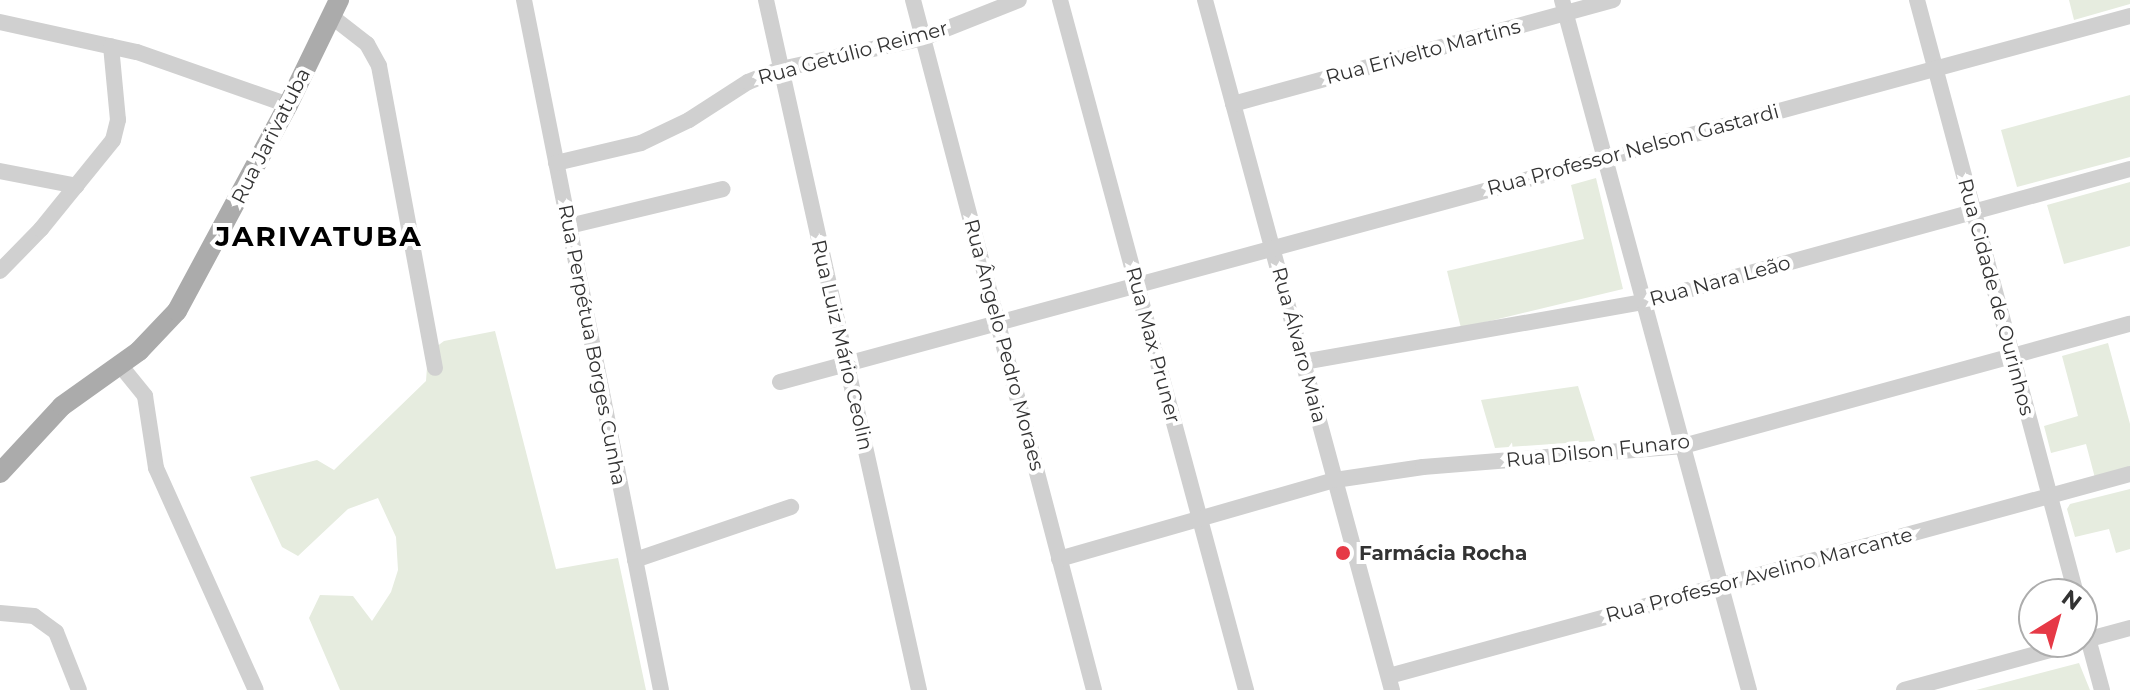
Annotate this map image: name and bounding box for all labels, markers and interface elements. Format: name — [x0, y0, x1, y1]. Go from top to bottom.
street label: Rua Erivelto Martins — [1323, 14, 1523, 90]
street label: Rua Getúlio Reimer — [755, 16, 951, 90]
street label: Rua Jarivatuba — [226, 64, 316, 208]
street label: Rua Professor Nelson Gastardi — [1484, 99, 1782, 201]
street label: Rua Cidade de Ourinhos — [1953, 176, 2039, 418]
street label: Rua Perpétua Borges Cunha — [553, 203, 631, 487]
street label: Rua Ângelo Pedro Moraes — [959, 217, 1049, 473]
district label: JARIVATUBA — [215, 219, 423, 253]
street label: Rua Luiz Mário Ceolin — [806, 237, 878, 453]
street label: Rua Nara Leão — [1647, 251, 1793, 311]
street label: Rua Max Pruner — [1121, 264, 1185, 426]
street label: Rua Álvaro Maia — [1267, 264, 1331, 426]
street label: Rua Dilson Funaro — [1505, 429, 1691, 473]
street label: Rua Professor Avelino Marcante — [1603, 522, 1915, 628]
place label: Farmácia Rocha — [1359, 541, 1527, 565]
marker: Farmácia Rocha — [1334, 544, 1352, 562]
north arrow — [2018, 578, 2098, 658]
text: N — [2056, 584, 2087, 616]

